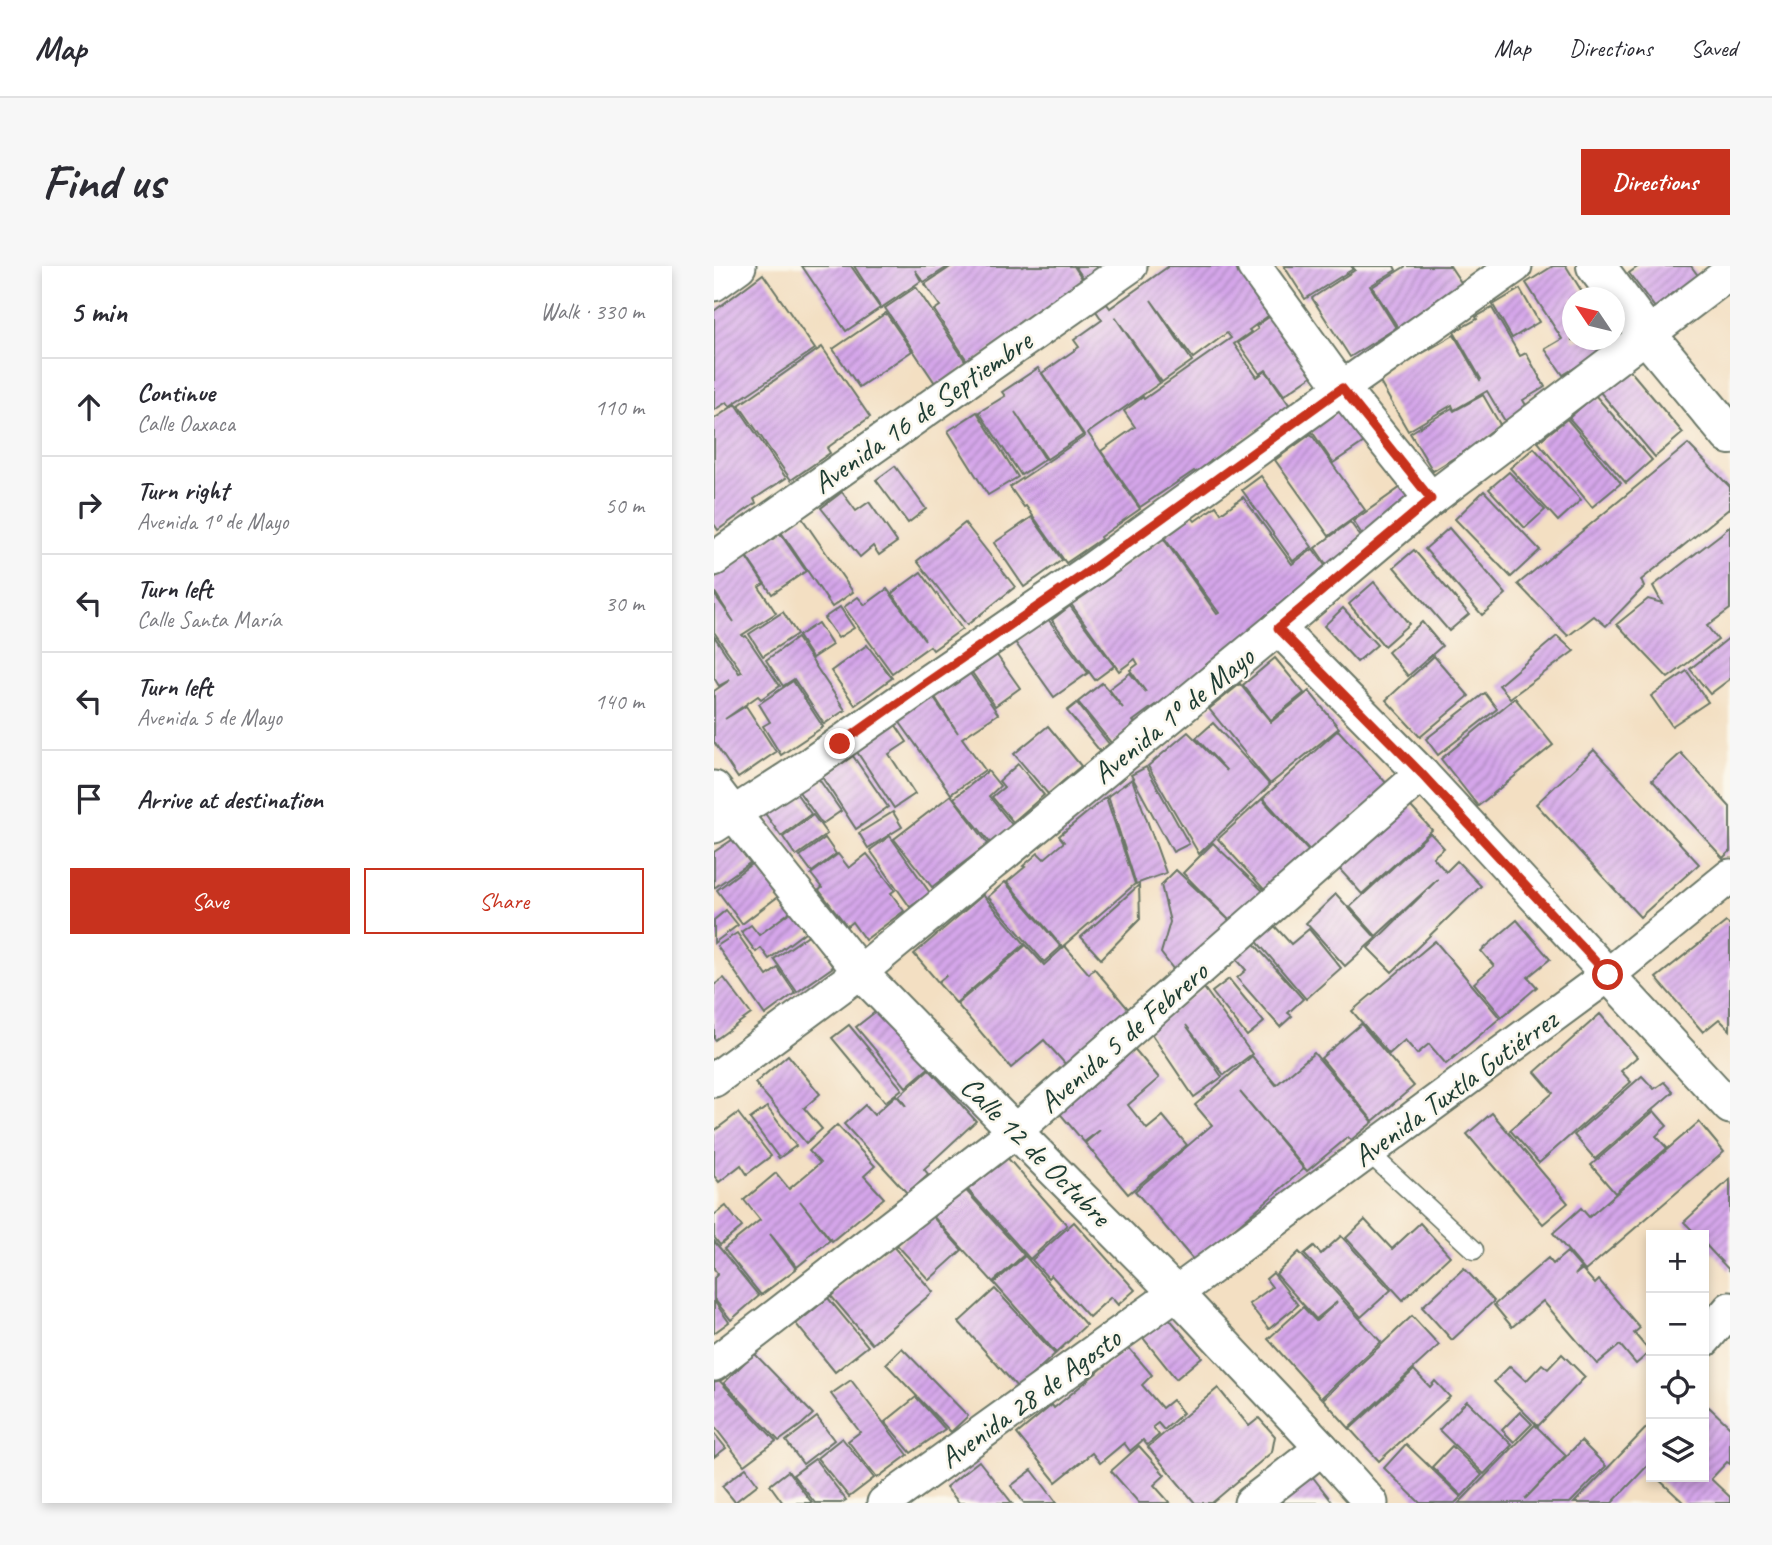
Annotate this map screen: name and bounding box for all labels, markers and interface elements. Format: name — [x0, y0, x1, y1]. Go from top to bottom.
text: Map — [35, 27, 86, 69]
text: Map — [1494, 33, 1531, 63]
text: Directions — [1569, 33, 1652, 63]
text: Saved — [1690, 33, 1737, 63]
button: Directions — [1581, 149, 1730, 215]
text: Find us — [42, 151, 164, 213]
north arrow — [1562, 287, 1625, 350]
text: 5 min — [70, 293, 127, 331]
text: Walk · 330 m — [540, 297, 644, 326]
street label: Avenida 16 de Septiembre — [805, 321, 1041, 502]
text: Continue — [137, 376, 215, 409]
icon: ahead — [70, 388, 108, 426]
text: 110 m — [595, 393, 644, 422]
text: Calle Oaxaca — [137, 409, 235, 438]
text: Turn right — [137, 474, 228, 507]
icon: right — [70, 486, 108, 524]
text: 50 m — [605, 491, 644, 520]
text: Avenida 1º de Mayo — [137, 507, 288, 536]
text: Turn left — [137, 572, 212, 605]
icon: left — [70, 584, 108, 622]
text: 30 m — [605, 589, 644, 618]
text: Calle Santa María — [137, 605, 281, 634]
street label: Avenida 1º de Mayo — [1084, 637, 1263, 792]
text: Turn left — [137, 670, 212, 703]
icon: left — [70, 682, 108, 720]
text: 140 m — [595, 687, 644, 716]
text: Avenida 5 de Mayo — [137, 703, 282, 732]
route end — [824, 728, 855, 759]
icon: arrive — [70, 780, 108, 818]
text: Arrive at destination — [137, 783, 323, 816]
button: Save — [70, 868, 350, 934]
button: Share — [364, 868, 644, 934]
street label: Avenida 5 de Febrero — [1030, 952, 1217, 1121]
route start — [1592, 959, 1623, 990]
street label: Avenida Tuxtla Gutiérrez — [1345, 1000, 1566, 1175]
street label: Calle 12 de Octubre — [953, 1068, 1121, 1236]
map controls — [1646, 1230, 1709, 1482]
button: + — [1646, 1230, 1709, 1293]
button: − — [1646, 1293, 1709, 1356]
street label: Avenida 28 de Agosto — [932, 1319, 1129, 1477]
button: locate — [1646, 1356, 1709, 1419]
button: layers — [1646, 1419, 1709, 1482]

